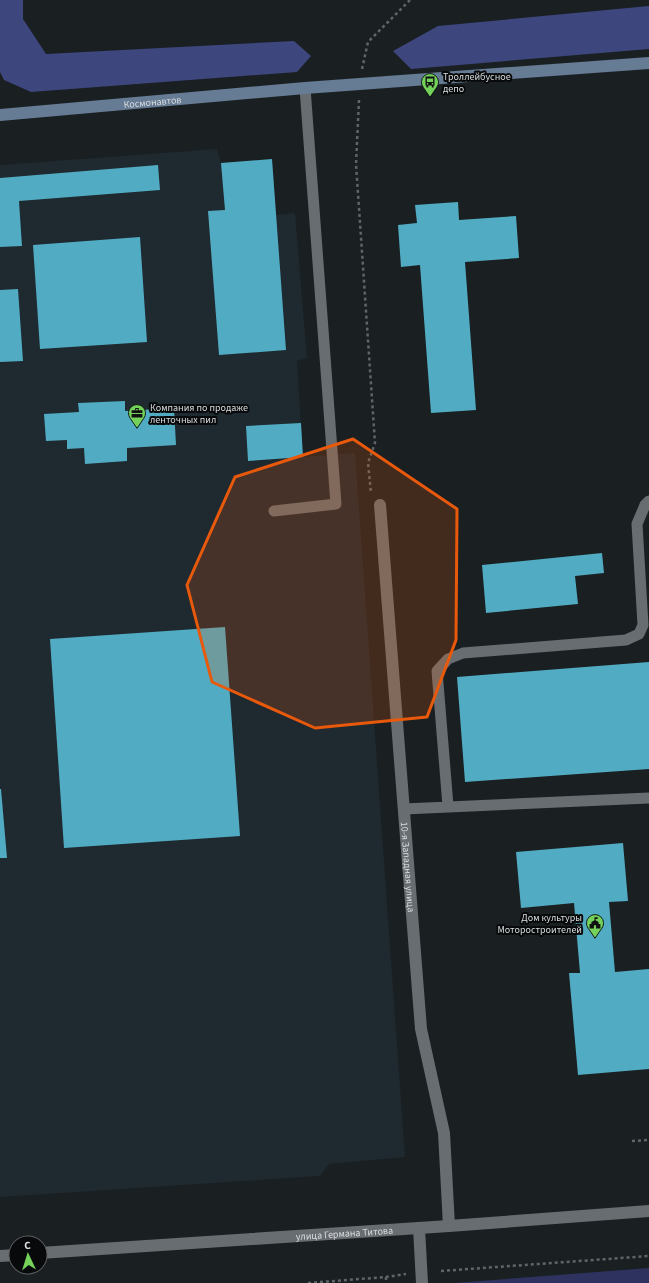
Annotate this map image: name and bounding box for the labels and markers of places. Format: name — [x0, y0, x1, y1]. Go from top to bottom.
place label: Троллейбусное депо — [443, 70, 511, 96]
bus stop icon: Троллейбусное депо — [420, 72, 440, 97]
place label: Компания по продаже ленточных пил — [150, 401, 248, 427]
office icon: Компания по продаже ленточных пил — [127, 403, 147, 428]
place label: Дом культуры Моторостроителей — [498, 911, 582, 937]
public building icon: Дом культуры Моторостроителей — [585, 913, 605, 938]

